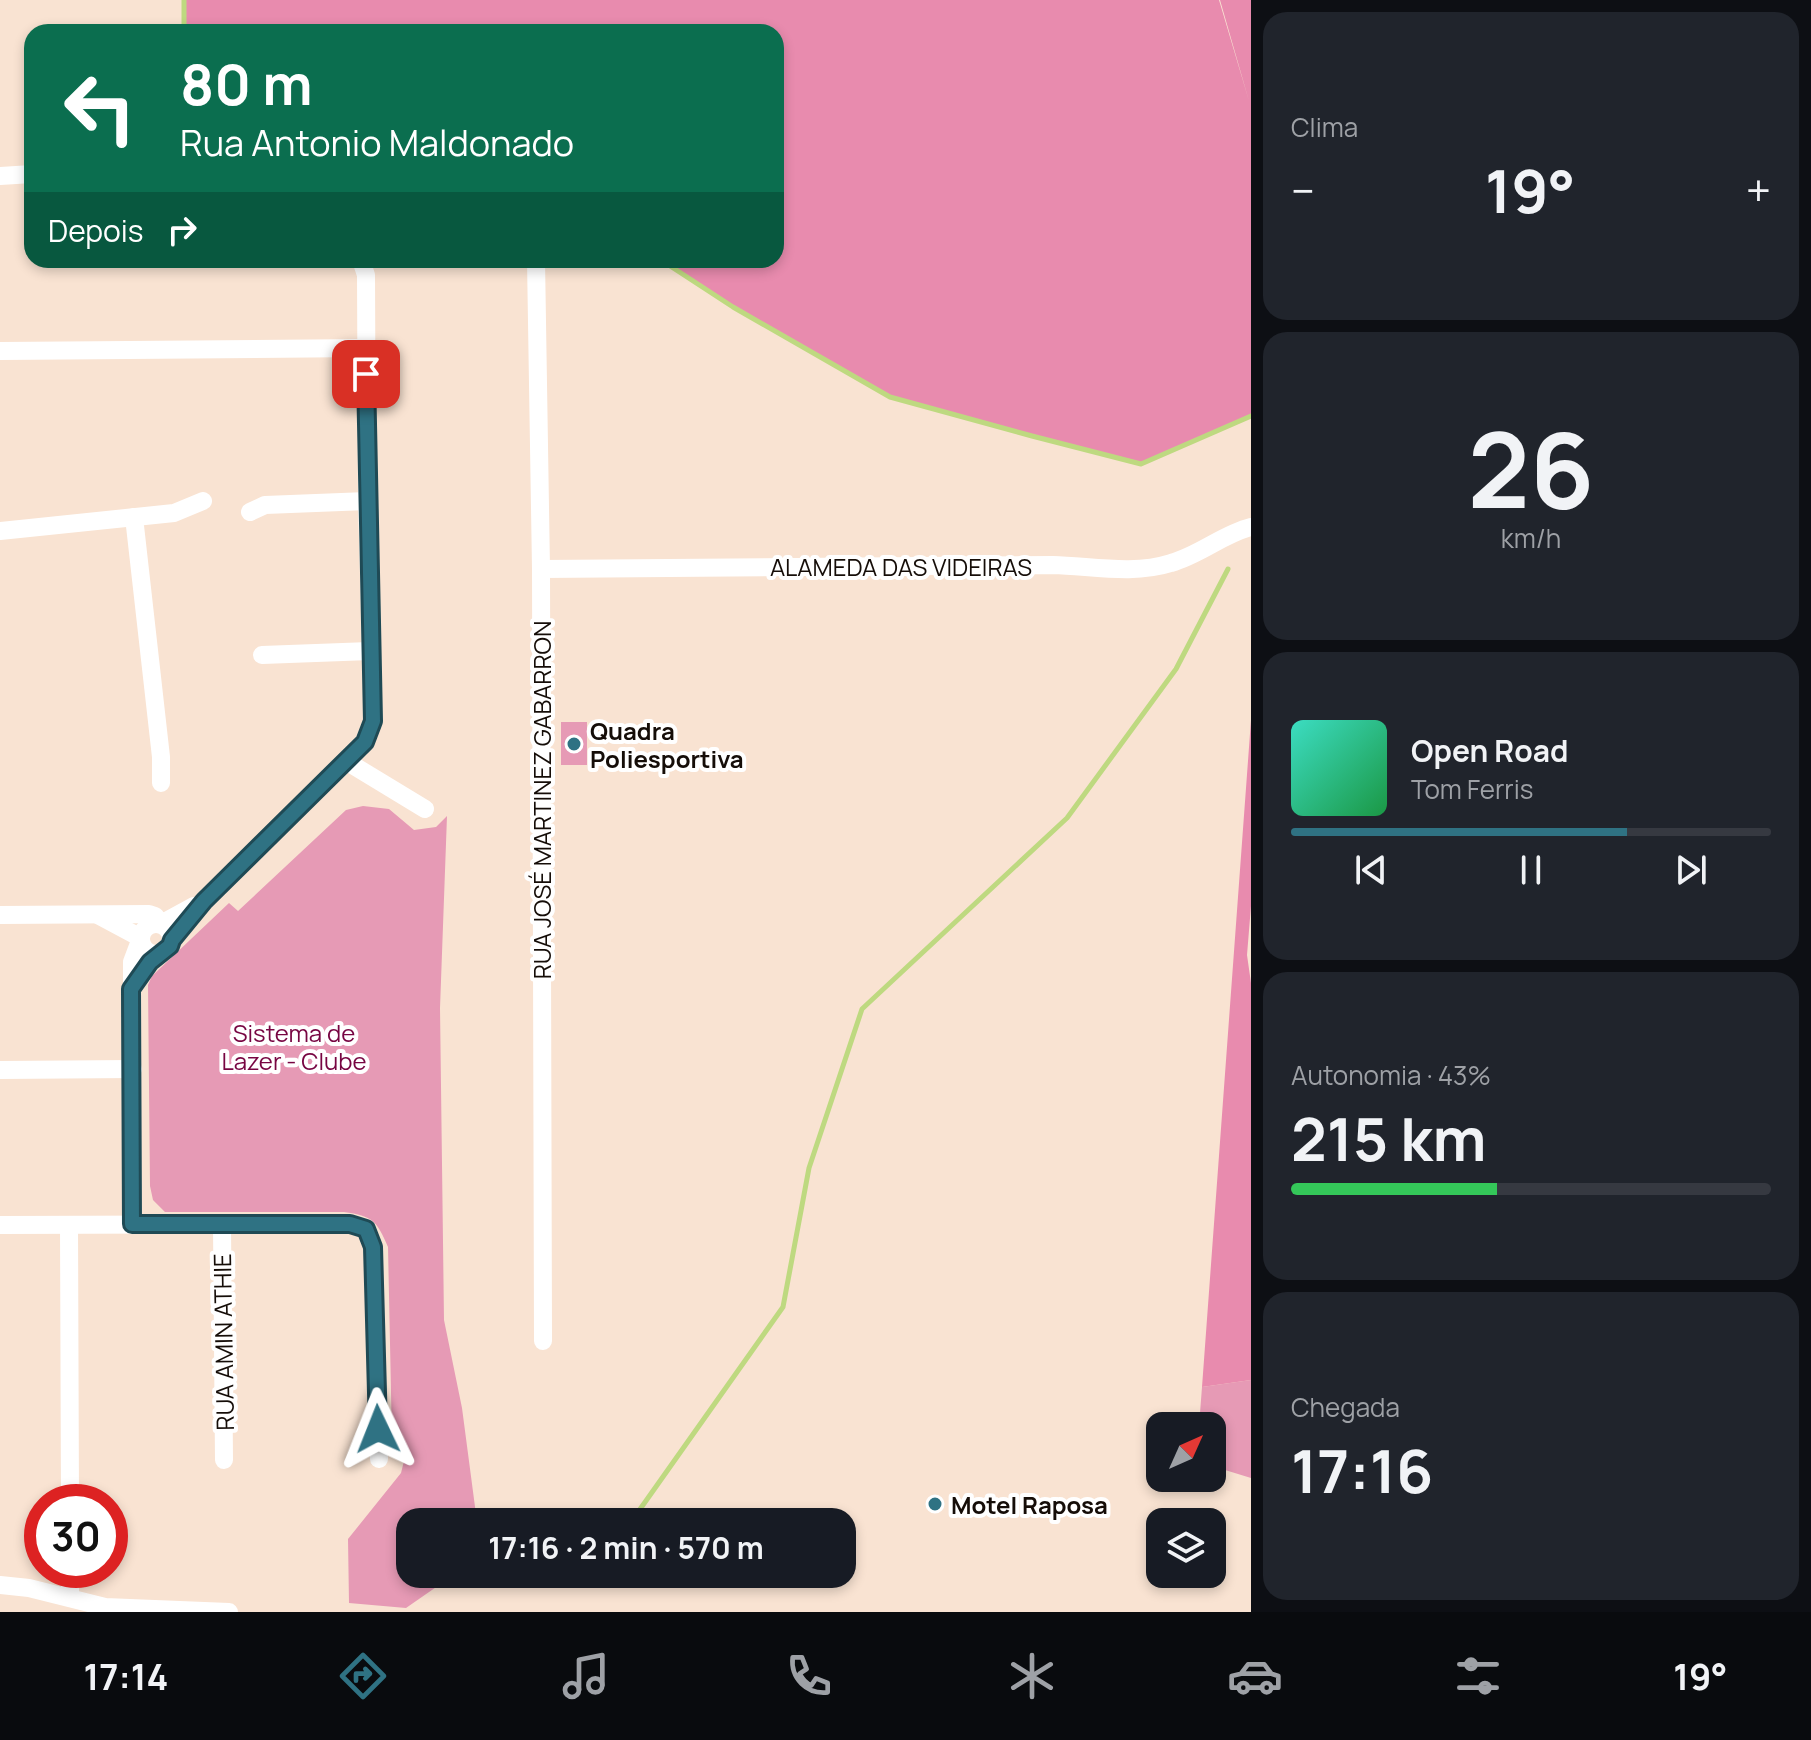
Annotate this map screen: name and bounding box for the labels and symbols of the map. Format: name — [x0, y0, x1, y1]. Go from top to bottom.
pin — [332, 340, 400, 408]
street label: ALAMEDA DAS VIDEIRAS — [770, 550, 1032, 583]
street label: RUA JOSÉ MARTINEZ GABARRON — [525, 621, 558, 979]
place label: Quadra Poliesportiva — [590, 714, 744, 775]
marker: Quadra Poliesportiva — [565, 735, 583, 753]
park label: Sistema de Lazer - Clube — [222, 1016, 366, 1077]
street label: RUA AMIN ATHIE — [205, 1253, 241, 1431]
position arrow — [336, 1387, 420, 1471]
north arrow — [1146, 1412, 1226, 1492]
speed limit sign: 30 — [24, 1484, 128, 1588]
place label: Motel Raposa — [951, 1488, 1108, 1521]
marker: Motel Raposa — [926, 1495, 944, 1513]

